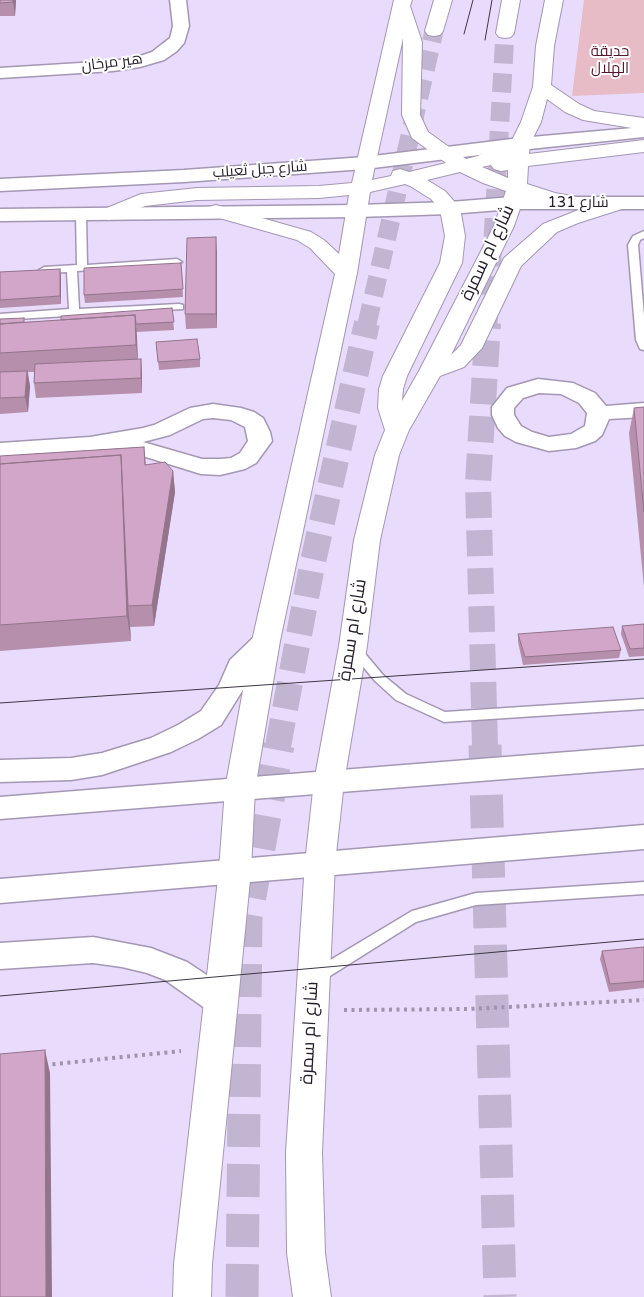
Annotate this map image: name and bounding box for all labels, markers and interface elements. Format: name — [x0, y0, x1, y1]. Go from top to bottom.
park label: حديقة الهلال — [591, 43, 629, 78]
street label: هير مرخان — [80, 50, 144, 76]
street label: شارع جبل ثعيلب — [212, 158, 308, 182]
street label: شارع 131 — [547, 194, 609, 212]
street label: شارع ام سمرة — [456, 202, 520, 304]
street label: شارع ام سمرة — [334, 577, 372, 683]
street label: شارع ام سمرة — [297, 981, 323, 1085]

